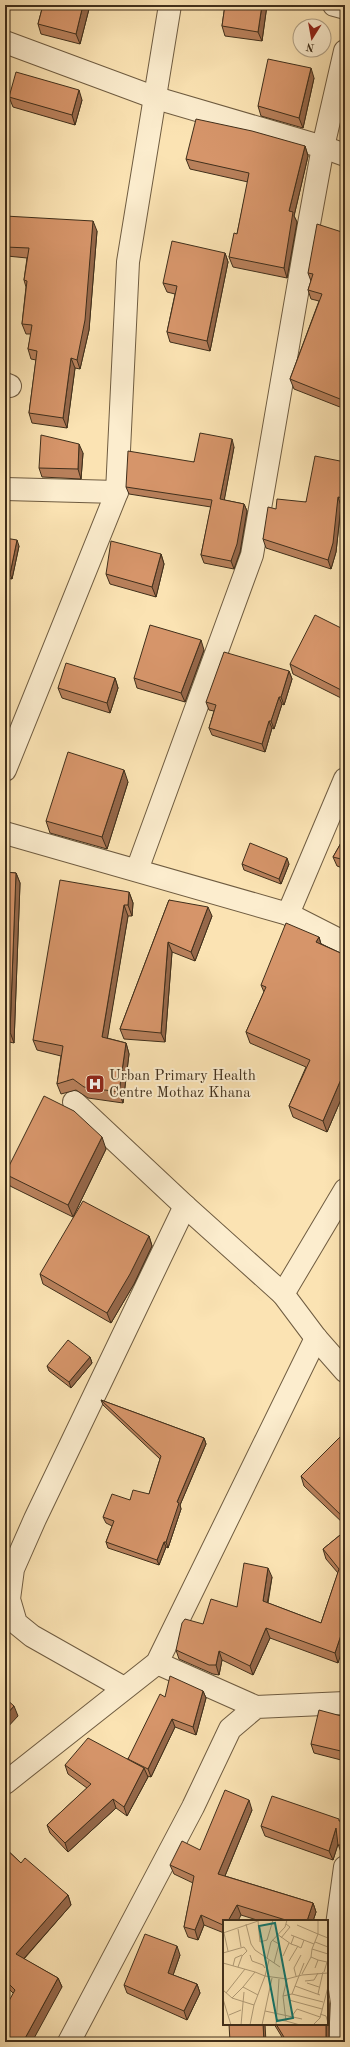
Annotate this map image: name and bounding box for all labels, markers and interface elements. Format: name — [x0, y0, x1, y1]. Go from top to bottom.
north arrow — [292, 18, 332, 58]
text: N — [305, 40, 316, 53]
place label: Urban Primary Health Centre Mothaz Khana — [109, 1069, 256, 1101]
hospital icon: Urban Primary Health Centre Mothaz Khana — [84, 1073, 106, 1095]
inset map — [223, 1920, 328, 2025]

